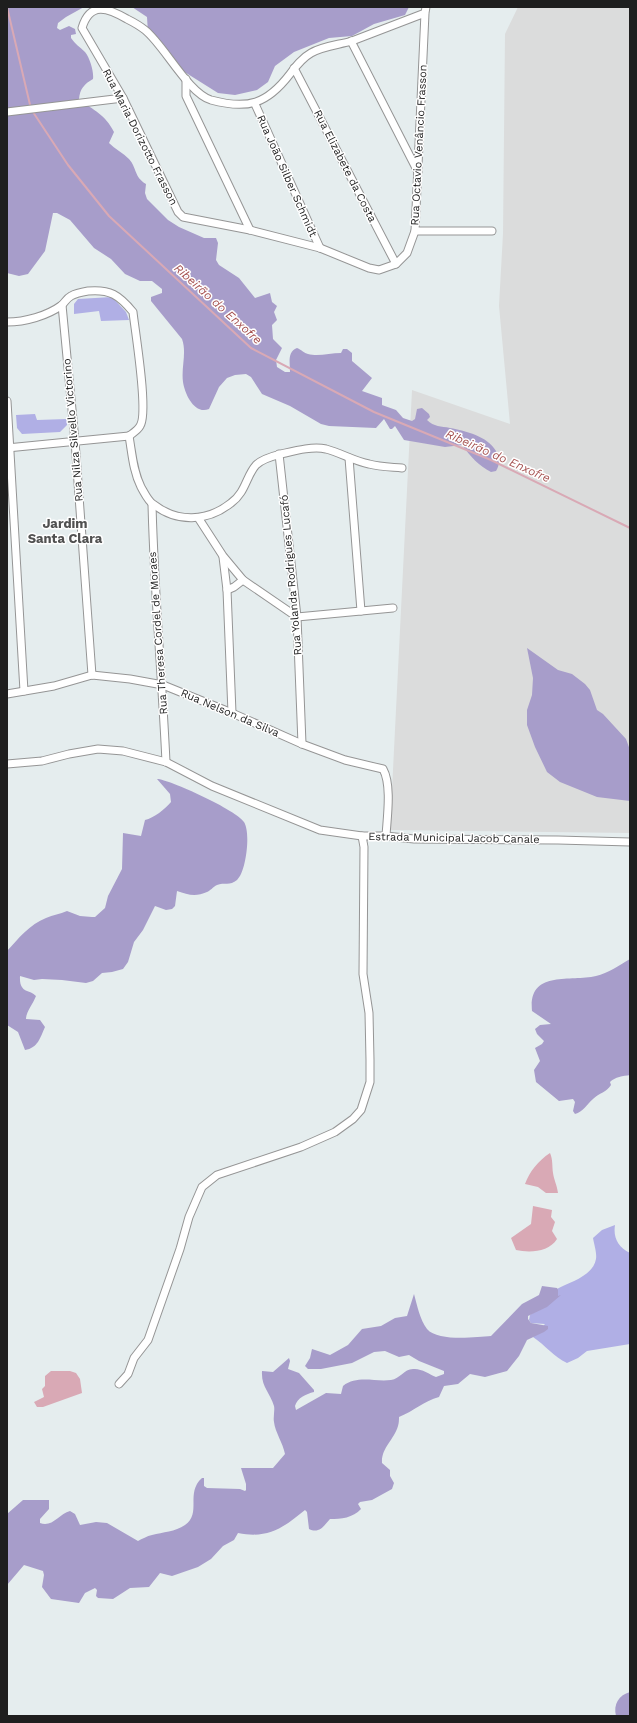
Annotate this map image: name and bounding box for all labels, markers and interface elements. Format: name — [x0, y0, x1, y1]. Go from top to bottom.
street label: Rua Octavio Venâncio Frasson — [408, 64, 430, 226]
street label: Rua Maria Dorizotto Frasson — [100, 67, 180, 207]
street label: Rua Elizabete da Costa — [311, 108, 379, 224]
street label: Rua João Silber Schmidt — [254, 113, 320, 239]
water label: Ribeirão do Enxofre — [171, 261, 265, 347]
street label: Rua Nilza Silvello Victorino — [60, 358, 86, 502]
water label: Ribeirão do Enxofre — [444, 427, 553, 485]
street label: Rua Yolanda Rodrigues Lucafó — [277, 494, 305, 656]
district label: Jardim Santa Clara — [28, 516, 103, 546]
street label: Rua Theresa Cordel de Moraes — [146, 551, 170, 715]
street label: Rua Nelson da Silva — [179, 686, 281, 740]
street label: Estrada Municipal Jacob Canale — [368, 830, 540, 846]

